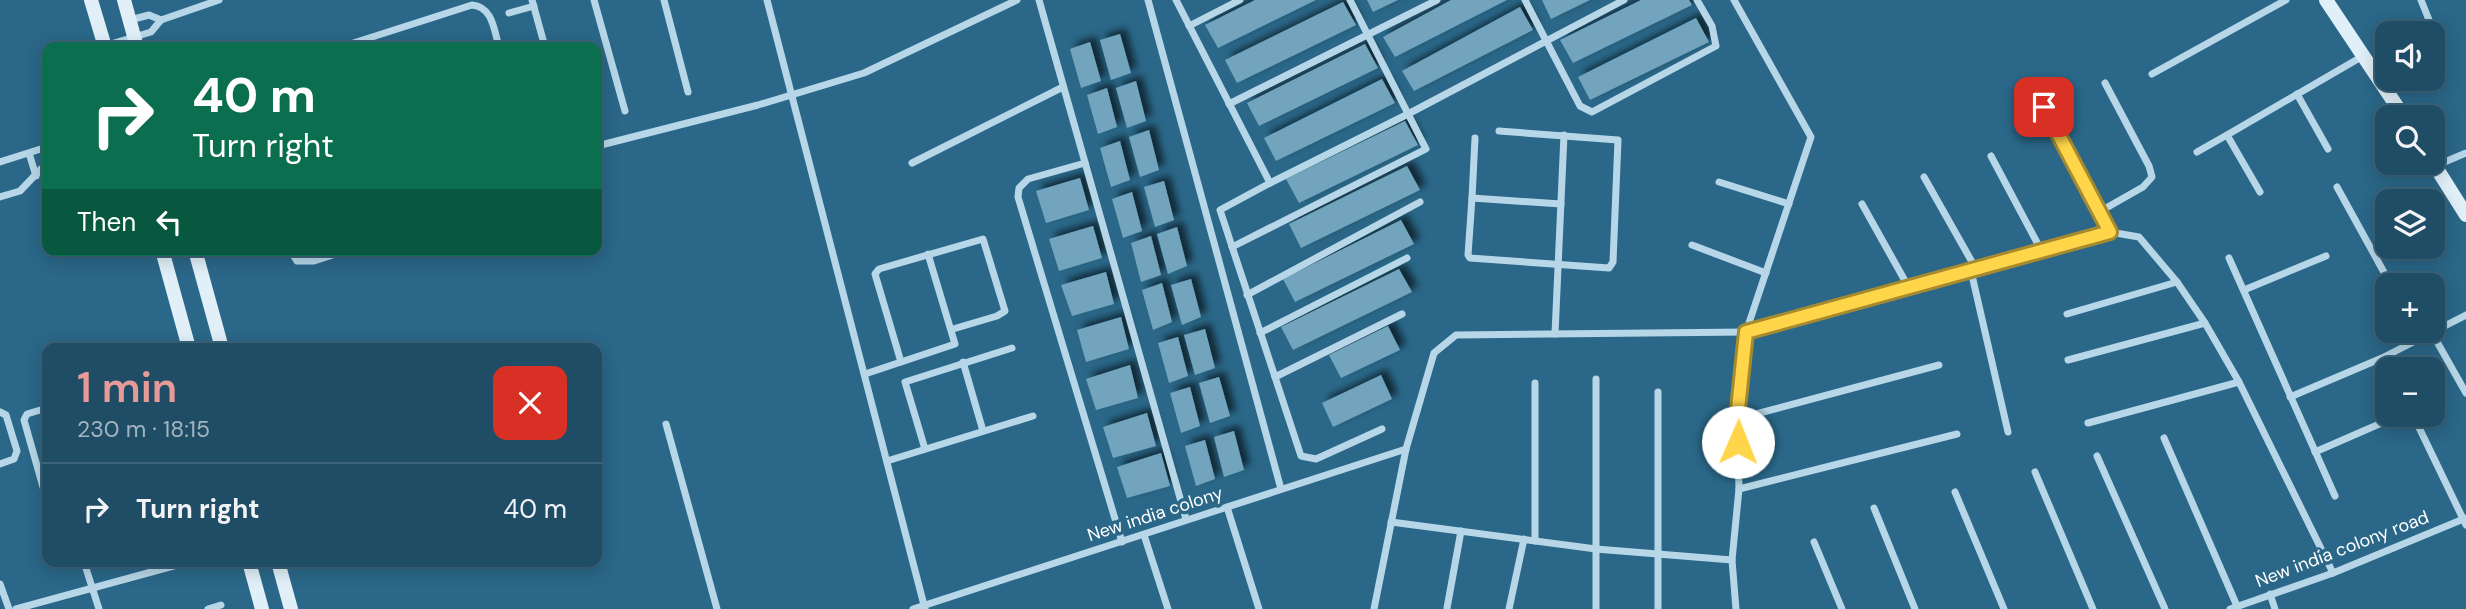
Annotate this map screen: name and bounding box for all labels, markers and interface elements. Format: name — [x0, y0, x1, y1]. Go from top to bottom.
map controls — [2375, 21, 2445, 427]
button: sound — [2375, 21, 2445, 91]
text: 40 m — [192, 63, 316, 127]
icon: right — [77, 70, 168, 161]
pin — [2014, 77, 2074, 137]
icon: arrive — [2025, 88, 2063, 126]
button: search — [2375, 105, 2445, 175]
text: Turn right — [192, 125, 334, 167]
button: layers — [2375, 189, 2445, 259]
icon: left — [150, 203, 188, 241]
text: Then — [77, 205, 136, 239]
button: + — [2375, 273, 2445, 343]
button: − — [2375, 357, 2445, 427]
text: 1 min — [77, 360, 177, 415]
button: close — [493, 366, 567, 440]
position arrow — [1701, 405, 1775, 479]
text: 230 m · 18:15 — [77, 414, 210, 444]
street label: New india colony — [1084, 481, 1226, 547]
icon: right — [77, 490, 115, 528]
text: Turn right — [136, 492, 260, 526]
text: 40 m — [503, 492, 567, 526]
street label: New india colony road — [2252, 505, 2432, 593]

